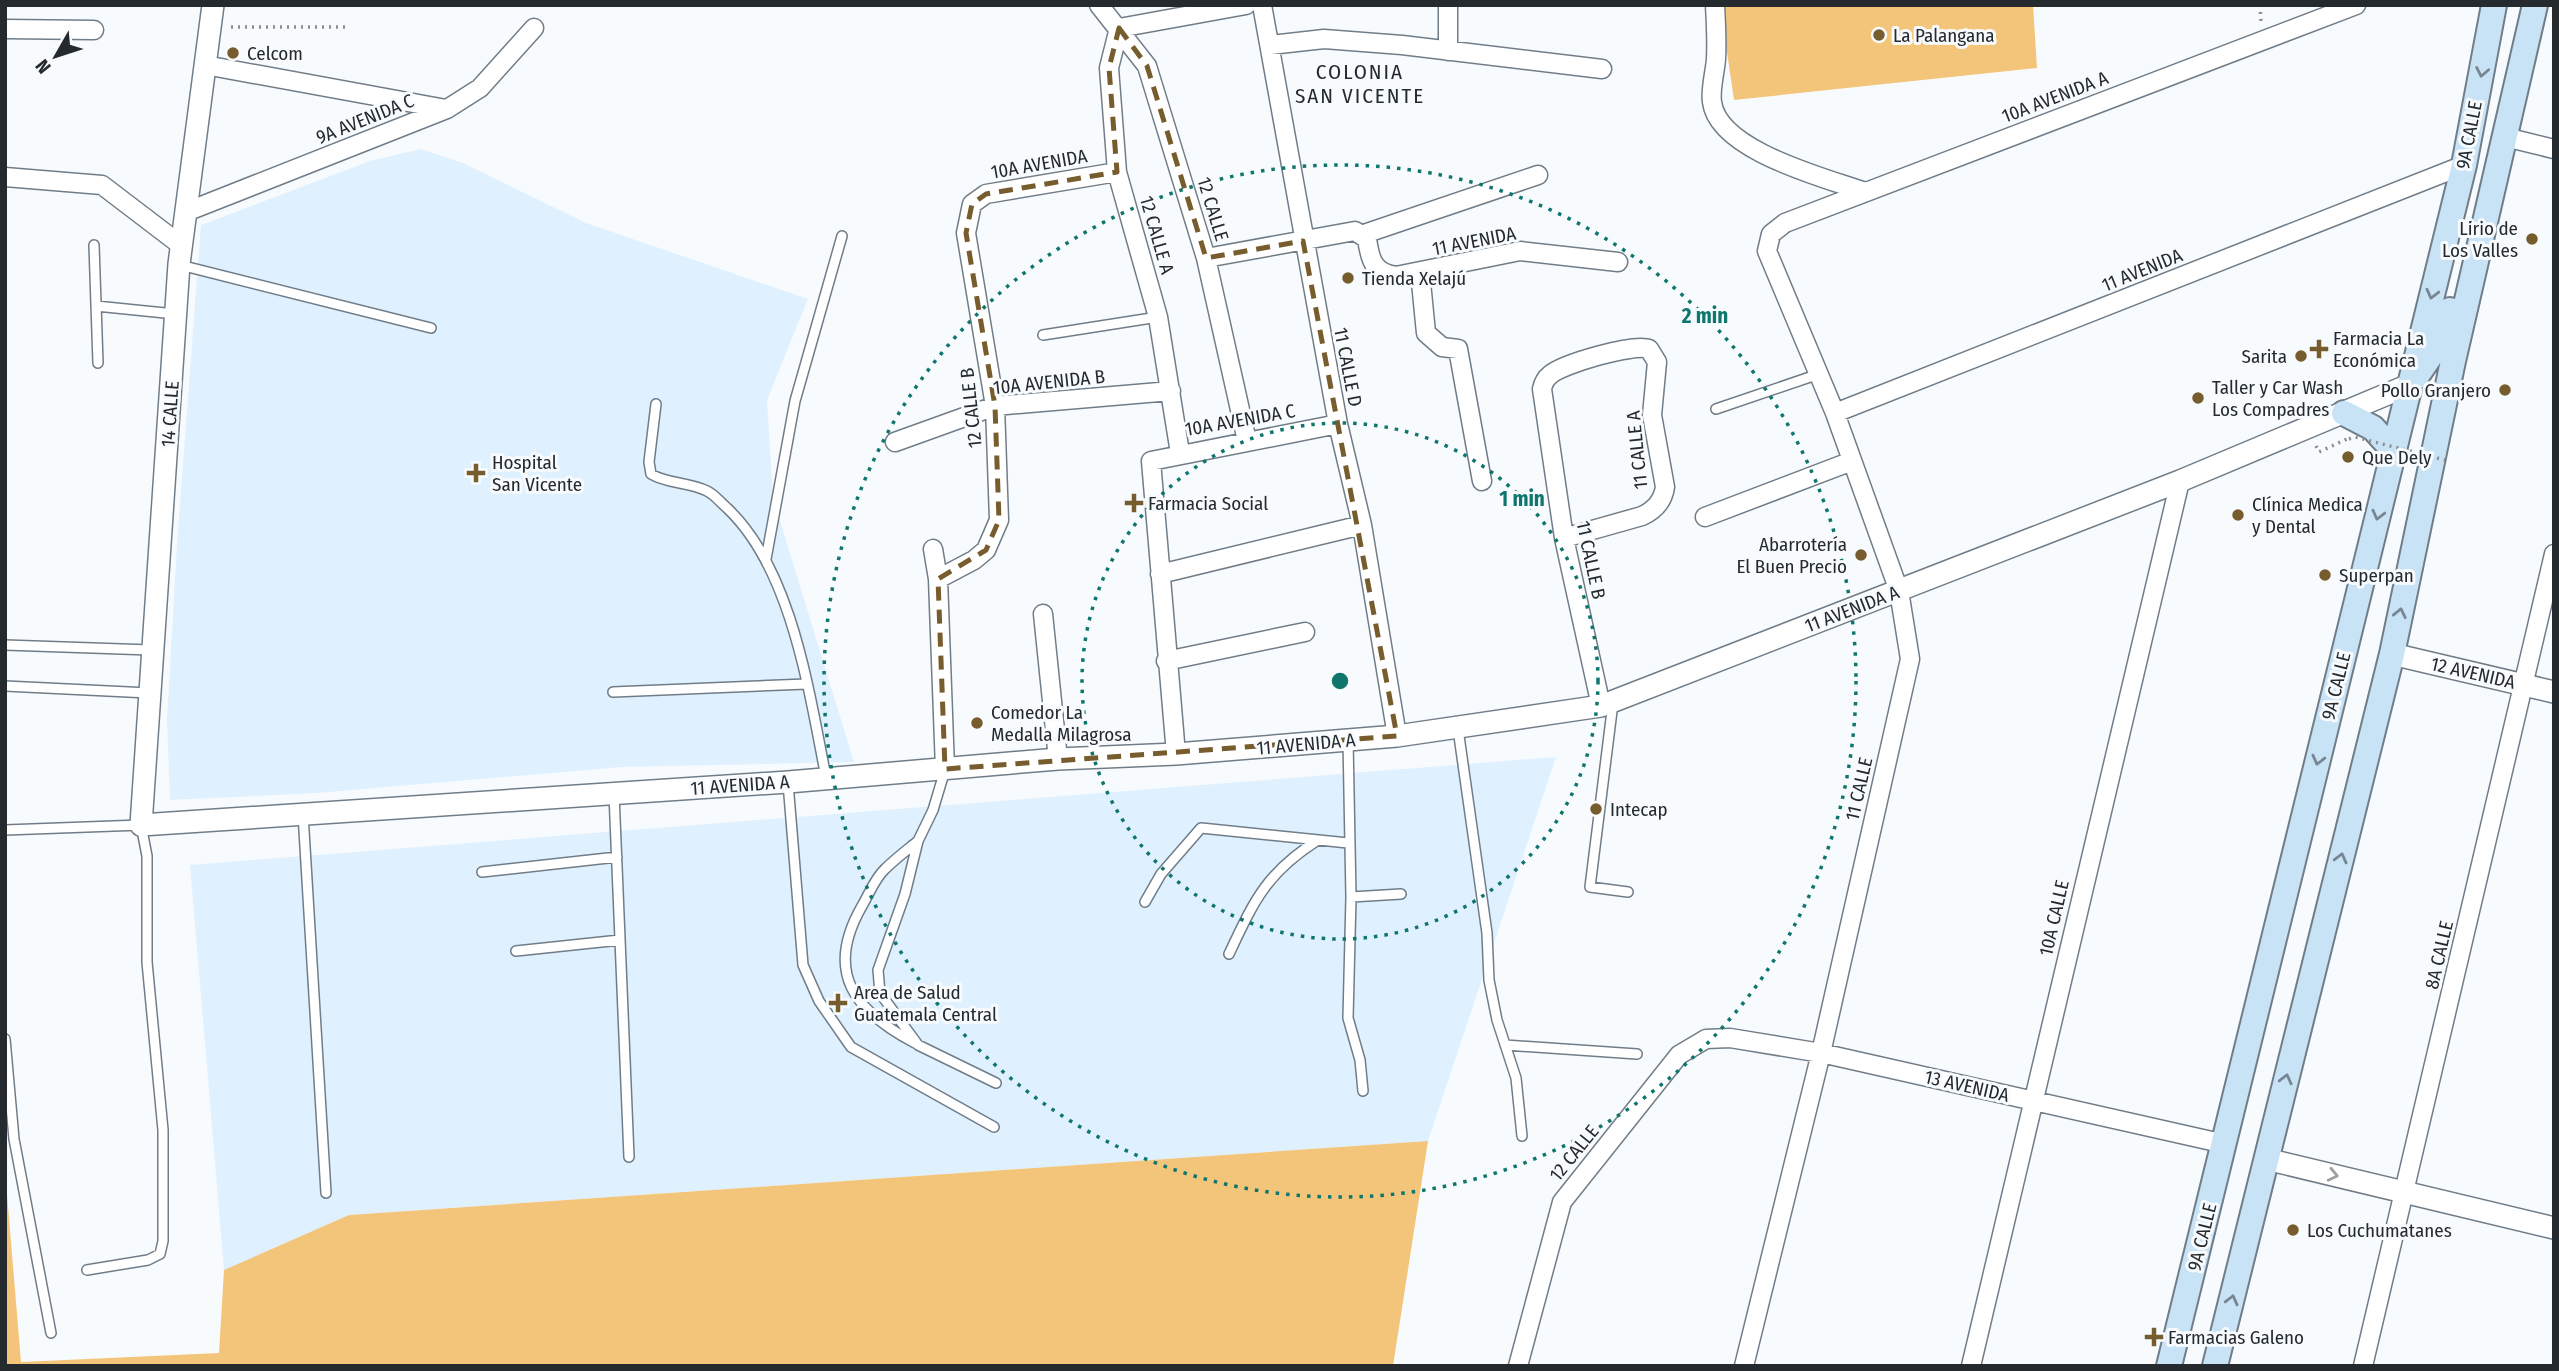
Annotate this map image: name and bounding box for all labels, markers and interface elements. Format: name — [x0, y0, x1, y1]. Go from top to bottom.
north arrow — [21, 21, 91, 91]
place label: La Palangana — [1893, 24, 1995, 47]
marker: La Palangana — [1871, 27, 1887, 43]
place label: Celcom — [247, 42, 303, 65]
marker: Celcom — [225, 45, 241, 61]
text: N — [31, 55, 56, 78]
district label: COLONIA SAN VICENTE — [1295, 59, 1425, 109]
street label: 10A AVENIDA A — [1999, 66, 2111, 128]
one-way arrow — [2475, 66, 2490, 78]
street label: 9A AVENIDA C — [313, 89, 418, 149]
street label: 9A CALLE — [2451, 99, 2487, 171]
street label: 10A AVENIDA — [989, 144, 1089, 184]
street label: 12 CALLE — [1192, 174, 1234, 244]
street label: 12 CALLE A — [1135, 193, 1179, 277]
place label: Lirio de Los Valles — [2442, 217, 2518, 262]
street label: 11 AVENIDA — [1430, 222, 1518, 260]
marker: Lirio de Los Valles — [2524, 231, 2540, 247]
street label: 11 AVENIDA — [2098, 243, 2186, 297]
place label: Tienda Xelajú — [1362, 267, 1466, 290]
marker: Tienda Xelajú — [1340, 270, 1356, 286]
one-way arrow — [2426, 288, 2440, 300]
text: 2 min — [1681, 303, 1728, 329]
street label: 11 CALLE D — [1329, 326, 1367, 408]
place label: Farmacia La Económica — [2333, 327, 2424, 372]
marker: Farmacia La Económica — [2311, 341, 2327, 357]
place label: Sarita — [2241, 345, 2287, 368]
marker: Sarita — [2293, 348, 2309, 364]
street label: 10A AVENIDA B — [992, 365, 1106, 399]
street label: 12 CALLE B — [955, 367, 987, 449]
place label: Taller y Car Wash Los Compadres — [2212, 376, 2343, 421]
place label: Pollo Granjero — [2381, 379, 2491, 402]
street label: 14 CALLE — [156, 380, 184, 448]
marker: Pollo Granjero — [2497, 382, 2513, 398]
marker: Taller y Car Wash Los Compadres — [2190, 390, 2206, 406]
street label: 10A AVENIDA C — [1183, 399, 1297, 441]
street label: 11 CALLE A — [1621, 410, 1653, 490]
place label: Que Dely — [2362, 446, 2432, 469]
marker: Que Dely — [2340, 449, 2356, 465]
place label: Hospital San Vicente — [492, 451, 582, 496]
marker: Hospital San Vicente — [466, 463, 486, 483]
text: 1 min — [1499, 486, 1545, 512]
place label: Farmacia Social — [1148, 492, 1268, 515]
place label: Clínica Medica y Dental — [2252, 493, 2363, 538]
marker: Farmacia Social — [1126, 495, 1142, 511]
marker: Clínica Medica y Dental — [2230, 507, 2246, 523]
one-way arrow — [2371, 509, 2386, 521]
street label: 11 CALLE B — [1572, 519, 1610, 601]
place label: Abarrotería El Buen Precio — [1737, 533, 1847, 578]
marker: Abarrotería El Buen Precio — [1853, 547, 1869, 563]
place label: Superpan — [2339, 564, 2414, 587]
marker: Superpan — [2317, 567, 2333, 583]
street label: 11 AVENIDA A — [1802, 580, 1902, 638]
one-way arrow — [2392, 607, 2407, 619]
street label: 9A CALLE — [2317, 650, 2356, 722]
street label: 12 AVENIDA — [2429, 652, 2517, 694]
centre of rings — [1328, 669, 1352, 693]
place label: Comedor La Medalla Milagrosa — [991, 701, 1132, 746]
marker: Comedor La Medalla Milagrosa — [969, 715, 985, 731]
street label: 11 AVENIDA A — [1256, 728, 1356, 760]
one-way arrow — [2312, 754, 2326, 766]
street label: 11 CALLE — [1841, 755, 1877, 823]
street label: 11 AVENIDA A — [690, 770, 790, 800]
place label: Intecap — [1610, 798, 1668, 821]
marker: Intecap — [1588, 801, 1604, 817]
one-way arrow — [2333, 852, 2347, 864]
street label: 10A CALLE — [2034, 878, 2074, 958]
street label: 8A CALLE — [2420, 919, 2458, 991]
place label: Area de Salud Guatemala Central — [854, 981, 997, 1026]
marker: Area de Salud Guatemala Central — [828, 993, 848, 1013]
street label: 13 AVENIDA — [1922, 1065, 2012, 1107]
one-way arrow — [2278, 1073, 2292, 1085]
street label: 12 CALLE — [1544, 1120, 1604, 1186]
one-way arrow — [2327, 1167, 2339, 1181]
street label: 9A CALLE — [2183, 1201, 2222, 1273]
place label: Los Cuchumatanes — [2307, 1219, 2452, 1242]
marker: Los Cuchumatanes — [2285, 1222, 2301, 1238]
one-way arrow — [2224, 1294, 2238, 1306]
place label: Farmacias Galeno — [2168, 1326, 2304, 1349]
marker: Farmacias Galeno — [2146, 1329, 2162, 1345]

